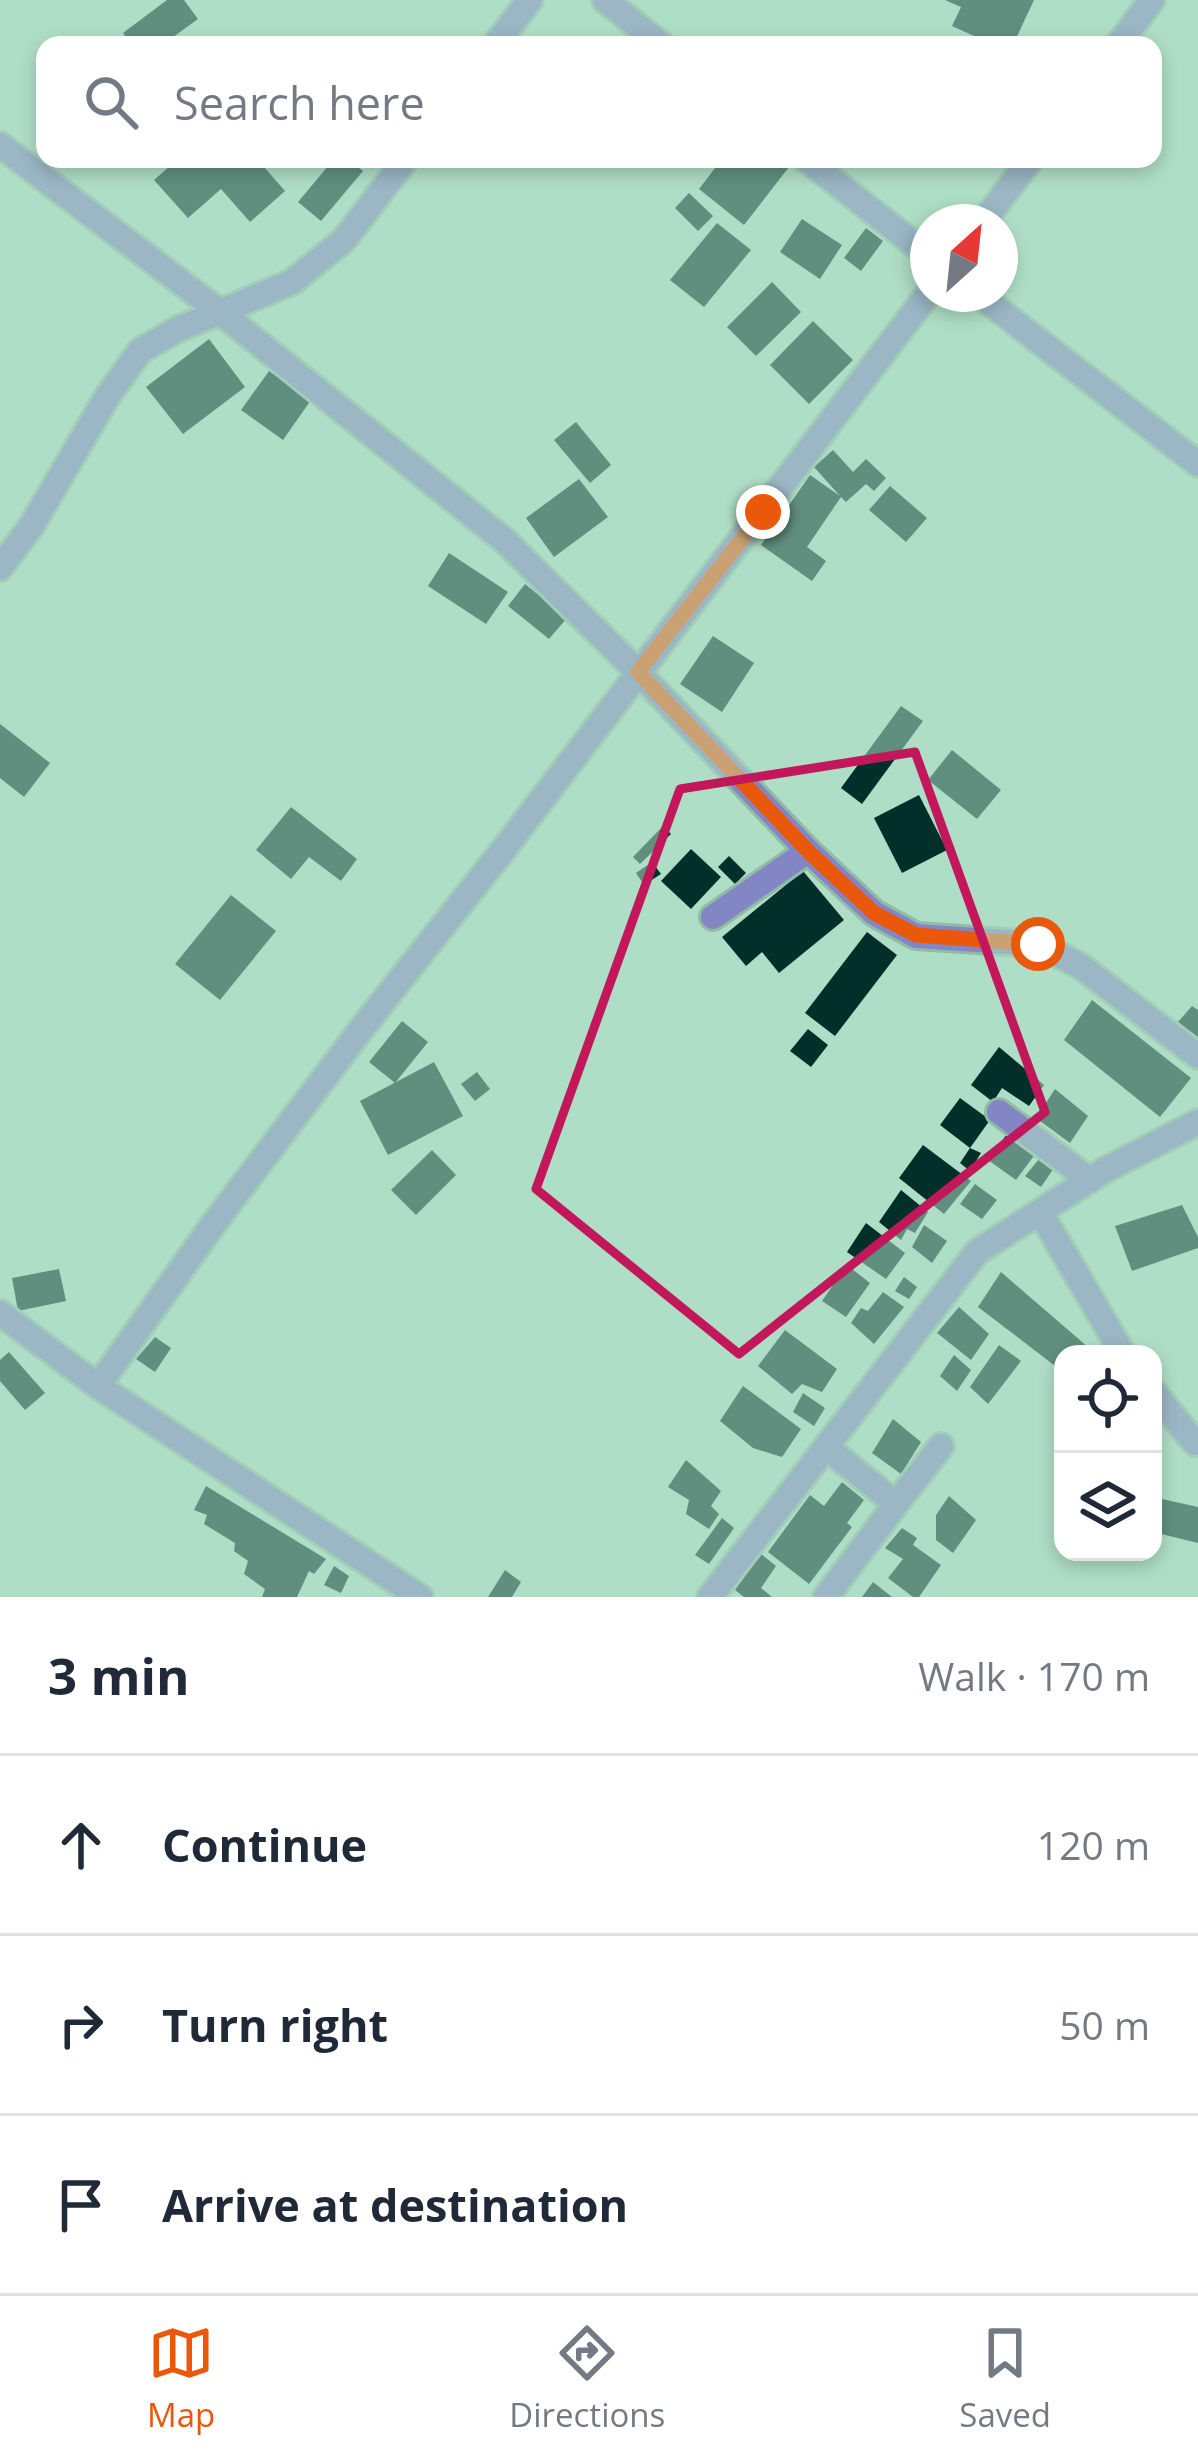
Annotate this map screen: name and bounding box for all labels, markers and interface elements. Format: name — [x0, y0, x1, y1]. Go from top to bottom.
search box — [36, 36, 1162, 168]
icon: search — [78, 69, 144, 135]
text: Search here — [174, 72, 425, 133]
north arrow — [910, 204, 1018, 312]
route end — [736, 485, 790, 539]
route start — [1011, 917, 1065, 971]
map controls — [1054, 1345, 1162, 1561]
button: locate — [1054, 1345, 1162, 1453]
button: layers — [1054, 1453, 1162, 1561]
text: 3 min — [48, 1640, 190, 1710]
text: Walk · 170 m — [918, 1649, 1150, 1702]
icon: ahead — [48, 1812, 114, 1878]
text: Continue — [162, 1814, 367, 1875]
text: 120 m — [1037, 1818, 1150, 1871]
icon: right — [48, 1992, 114, 2058]
text: Turn right — [162, 1994, 388, 2055]
text: 50 m — [1059, 1998, 1150, 2051]
icon: arrive — [48, 2172, 114, 2238]
text: Arrive at destination — [162, 2174, 628, 2235]
tab: Map — [147, 2320, 215, 2437]
tab: Directions — [509, 2320, 665, 2437]
tab: Saved — [959, 2320, 1051, 2437]

